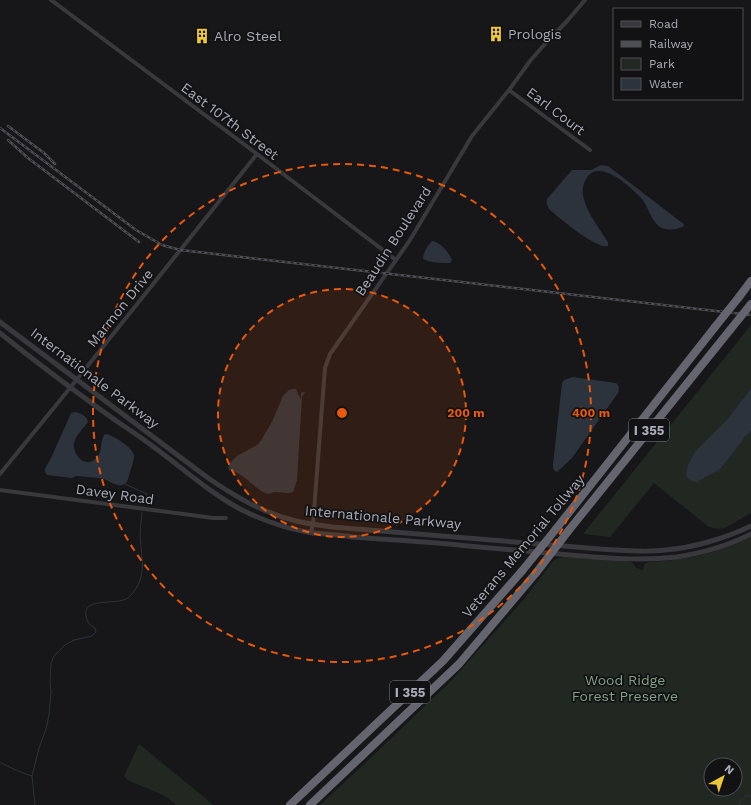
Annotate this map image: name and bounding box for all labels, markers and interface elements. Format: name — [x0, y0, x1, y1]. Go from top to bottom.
legend — [613, 8, 743, 100]
text: Road — [649, 17, 678, 31]
building icon: Prologis — [487, 25, 505, 43]
place label: Prologis — [508, 26, 562, 42]
building icon: Alro Steel — [193, 27, 211, 45]
place label: Alro Steel — [214, 28, 282, 44]
text: Railway — [649, 37, 694, 51]
text: Park — [649, 57, 675, 71]
text: Water — [649, 77, 684, 91]
street label: East 107th Street — [178, 79, 282, 163]
street label: Earl Court — [524, 84, 588, 138]
street label: Beaudin Boulevard — [352, 183, 434, 299]
street label: Marmon Drive — [84, 266, 156, 350]
street label: Internationale Parkway — [28, 324, 163, 432]
centre of rings — [335, 406, 349, 420]
text: 200 m — [447, 406, 485, 420]
text: 400 m — [572, 406, 610, 420]
road number: I 355 — [629, 419, 669, 441]
street label: Veterans Memorial Tollway — [458, 471, 588, 621]
street label: Davey Road — [75, 481, 155, 507]
street label: Internationale Parkway — [304, 502, 463, 532]
park label: Wood Ridge Forest Preserve — [572, 672, 678, 704]
road number: I 355 — [390, 681, 430, 703]
north arrow — [703, 757, 743, 797]
text: N — [722, 762, 736, 777]

